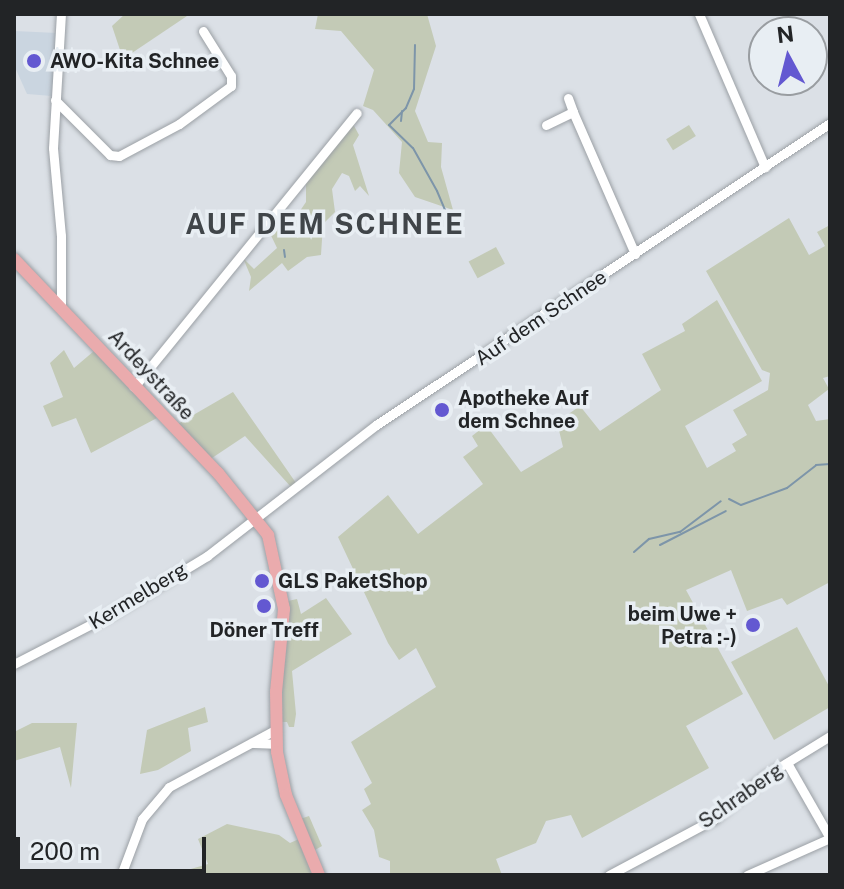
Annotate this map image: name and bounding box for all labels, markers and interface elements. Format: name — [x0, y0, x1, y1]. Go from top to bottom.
north arrow — [748, 16, 828, 96]
text: N — [775, 20, 795, 48]
place label: AWO-Kita Schnee — [50, 49, 219, 73]
marker: AWO-Kita Schnee — [25, 52, 43, 70]
district label: AUF DEM SCHNEE — [185, 207, 465, 241]
street label: Auf dem Schnee — [471, 265, 611, 371]
street label: Ardeystraße — [103, 325, 199, 425]
place label: Apotheke Auf dem Schnee — [458, 386, 589, 433]
marker: Apotheke Auf dem Schnee — [433, 401, 451, 419]
street label: Kermelberg — [85, 557, 191, 635]
place label: GLS PaketShop — [278, 569, 428, 593]
marker: GLS PaketShop — [253, 572, 271, 590]
marker: Döner Treff — [255, 597, 273, 615]
place label: beim Uwe + Petra :-) — [628, 602, 737, 649]
marker: beim Uwe + Petra :-) — [744, 616, 762, 634]
place label: Döner Treff — [209, 618, 319, 642]
street label: Schraberg — [694, 758, 788, 834]
scale bar — [20, 821, 210, 871]
text: 200 m — [30, 837, 100, 865]

